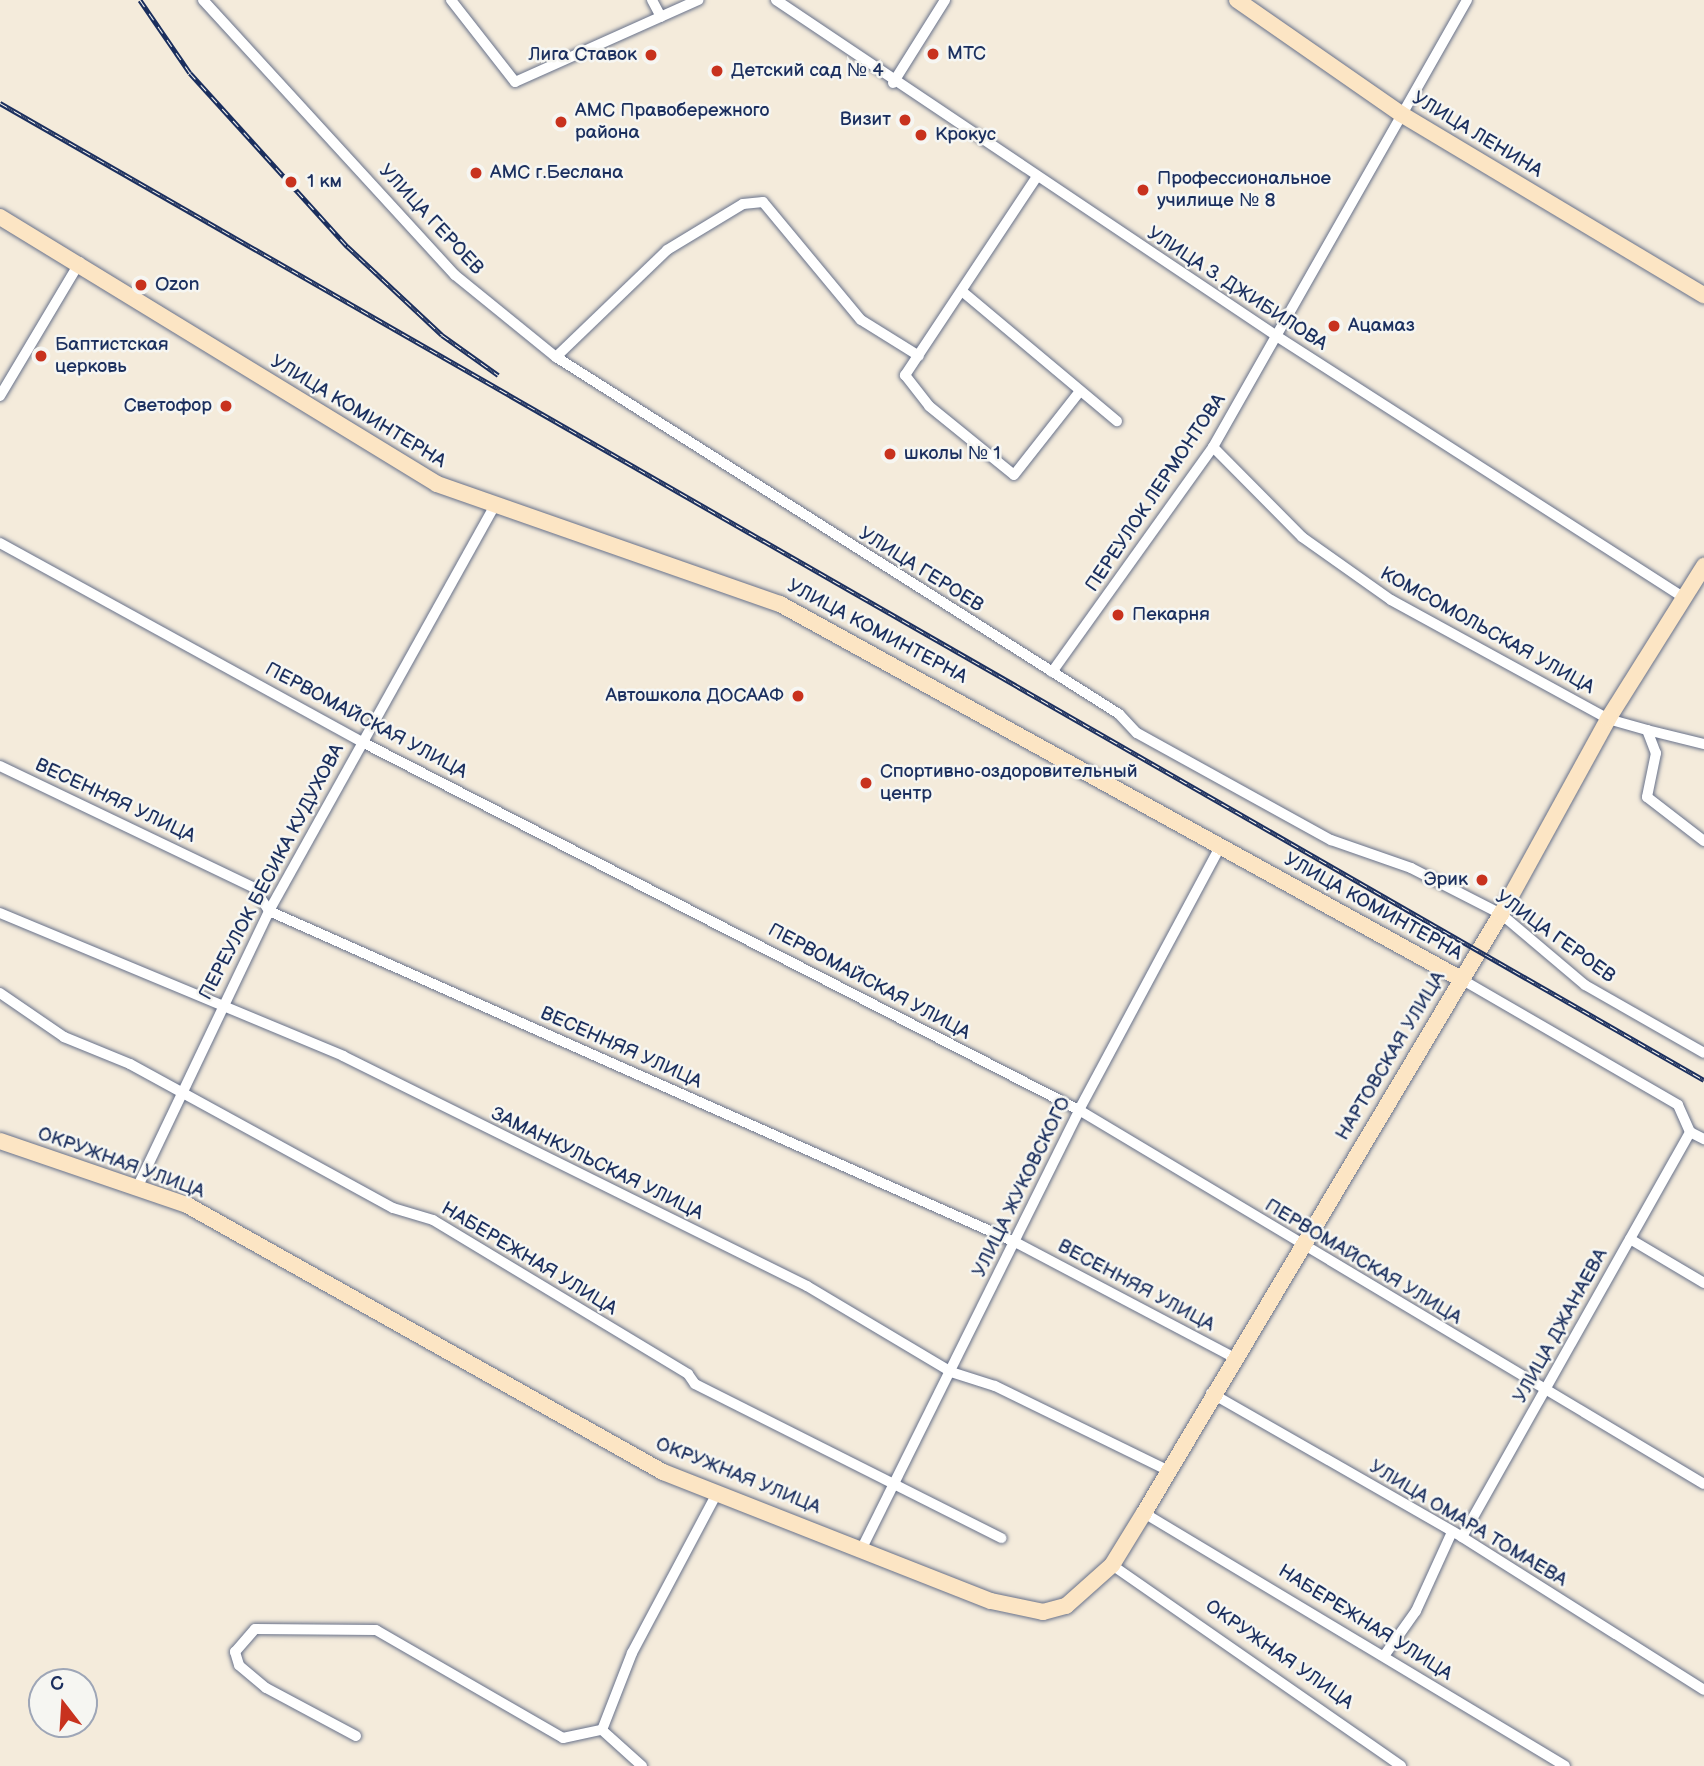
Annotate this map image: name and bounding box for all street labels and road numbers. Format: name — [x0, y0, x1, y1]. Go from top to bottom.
street label: УЛИЦА ЛЕНИНА — [1408, 87, 1546, 183]
street label: УЛИЦА ГЕРОЕВ — [374, 160, 488, 280]
street label: УЛИЦА З. ДЖИБИЛОВА — [1143, 222, 1331, 356]
street label: УЛИЦА КОМИНТЕРНА — [266, 351, 450, 473]
street label: ПЕРЕУЛОК ЛЕРМОНТОВА — [1081, 390, 1231, 596]
street label: УЛИЦА ГЕРОЕВ — [854, 523, 988, 617]
street label: КОМСОМОЛЬСКАЯ УЛИЦА — [1376, 563, 1598, 699]
street label: УЛИЦА КОМИНТЕРНА — [783, 575, 971, 689]
street label: ПЕРВОМАЙСКАЯ УЛИЦА — [261, 658, 471, 784]
street label: ПЕРЕУЛОК БЕСИКА КУДУХОВА — [195, 740, 349, 1004]
street label: ВЕСЕННЯЯ УЛИЦА — [31, 754, 199, 848]
street label: УЛИЦА КОМИНТЕРНА — [1280, 848, 1466, 966]
street label: УЛИЦА ГЕРОЕВ — [1491, 886, 1619, 988]
street label: ПЕРВОМАЙСКАЯ УЛИЦА — [764, 919, 974, 1045]
street label: НАРТОВСКАЯ УЛИЦА — [1331, 967, 1451, 1145]
street label: ВЕСЕННЯЯ УЛИЦА — [537, 1002, 705, 1094]
street label: УЛИЦА ЖУКОВСКОГО — [968, 1093, 1076, 1281]
street label: ЗАМАНКУЛЬСКАЯ УЛИЦА — [487, 1103, 707, 1225]
street label: ОКРУЖНАЯ УЛИЦА — [35, 1122, 207, 1204]
street label: ПЕРВОМАЙСКАЯ УЛИЦА — [1261, 1194, 1465, 1330]
street label: НАБЕРЕЖНАЯ УЛИЦА — [437, 1198, 621, 1320]
street label: ВЕСЕННЯЯ УЛИЦА — [1054, 1235, 1218, 1337]
street label: УЛИЦА ДЖАНАЕВА — [1509, 1245, 1613, 1407]
street label: ОКРУЖНАЯ УЛИЦА — [652, 1433, 824, 1519]
street label: УЛИЦА ОМАРА ТОМАЕВА — [1365, 1456, 1571, 1592]
street label: НАБЕРЕЖНАЯ УЛИЦА — [1274, 1560, 1456, 1686]
street label: ОКРУЖНАЯ УЛИЦА — [1201, 1595, 1357, 1715]

